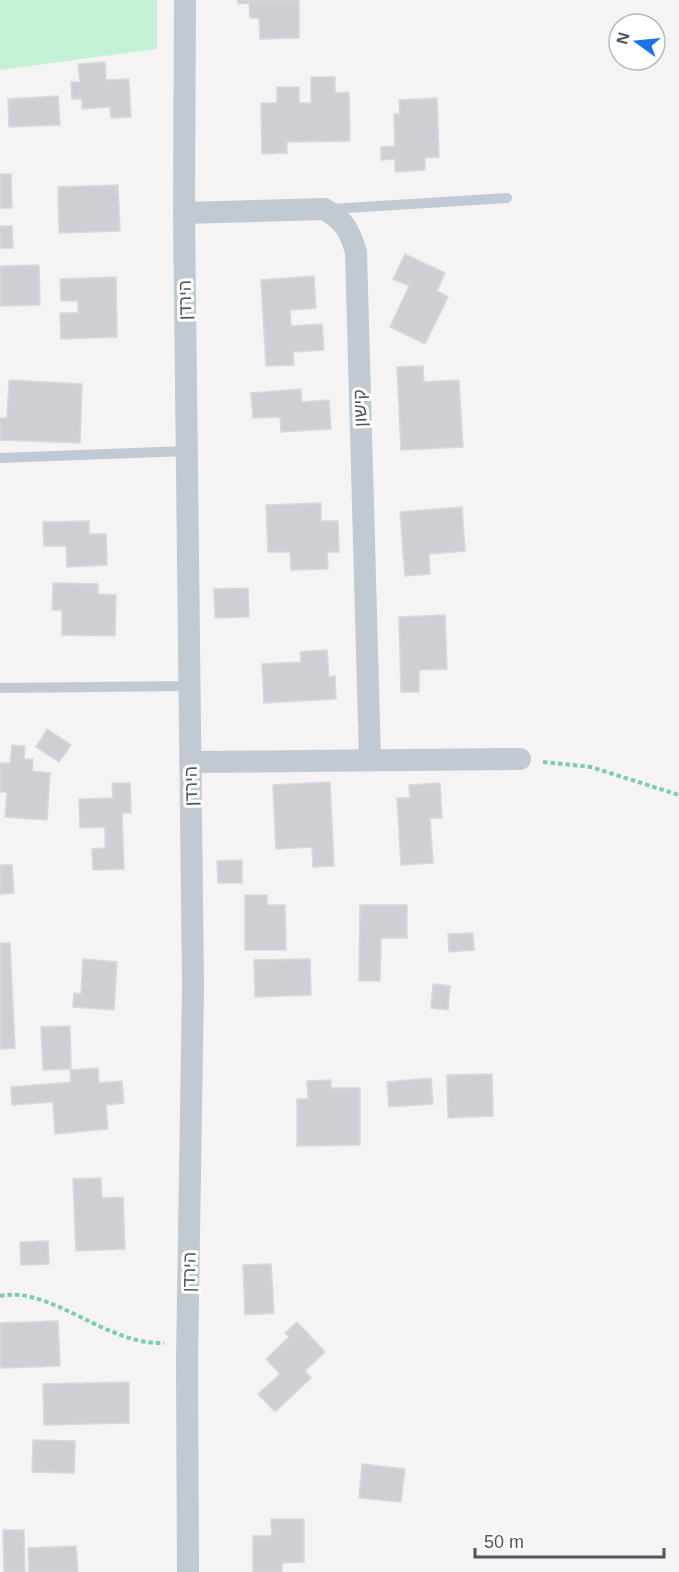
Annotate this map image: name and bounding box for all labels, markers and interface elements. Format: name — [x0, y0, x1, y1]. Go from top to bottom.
north arrow — [607, 12, 667, 72]
text: N — [613, 30, 633, 46]
street label: הירדן — [175, 280, 195, 320]
street label: קישון — [349, 389, 371, 427]
street label: הירדן — [181, 766, 201, 806]
street label: הירדן — [179, 1252, 199, 1292]
scale bar — [475, 1521, 664, 1559]
text: 50 m — [484, 1532, 524, 1552]

